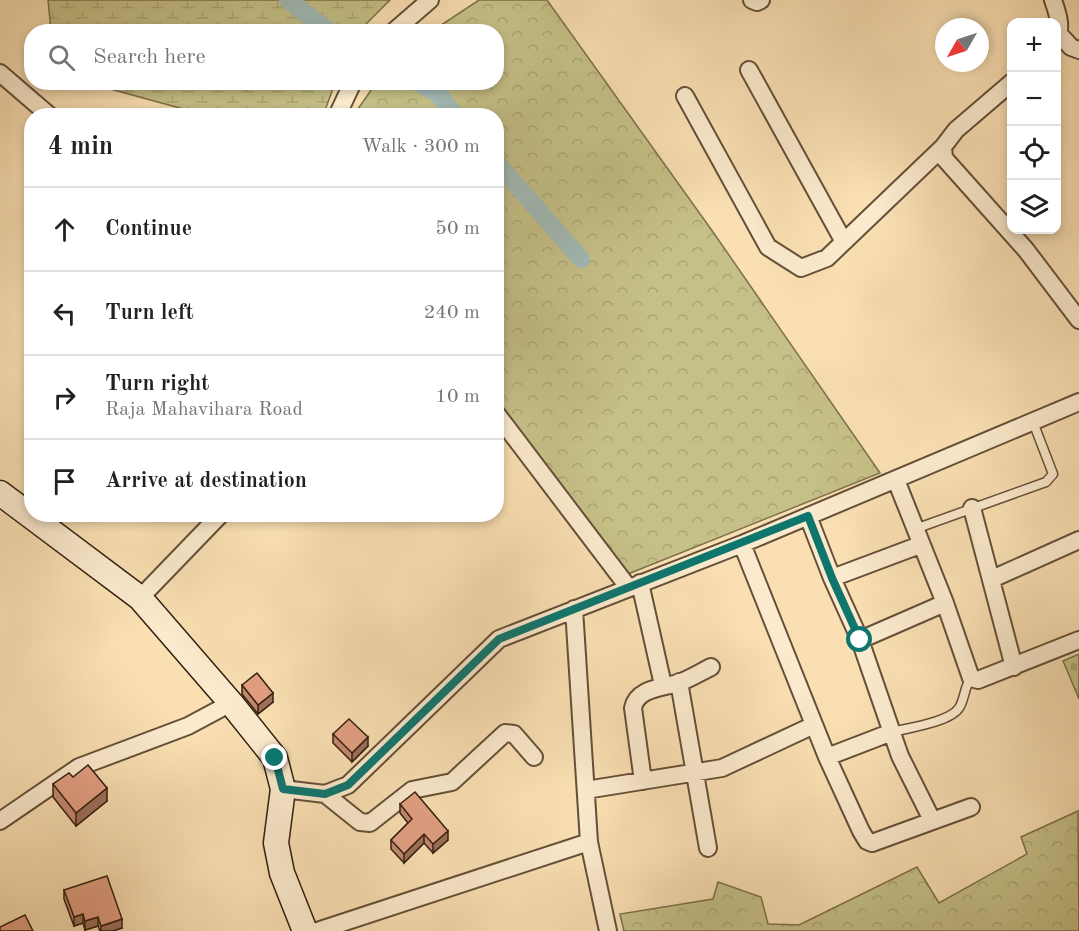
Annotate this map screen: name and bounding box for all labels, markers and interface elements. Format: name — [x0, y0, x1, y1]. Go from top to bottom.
north arrow — [935, 18, 989, 72]
map controls — [1007, 18, 1061, 234]
button: + — [1007, 18, 1061, 72]
search box — [24, 24, 504, 90]
icon: search — [45, 41, 78, 74]
text: Search here — [93, 46, 206, 68]
button: − — [1007, 72, 1061, 126]
button: locate — [1007, 126, 1061, 180]
text: 4 min — [48, 134, 113, 160]
text: Walk · 300 m — [361, 137, 480, 157]
button: layers — [1007, 180, 1061, 234]
icon: ahead — [48, 213, 81, 246]
text: Continue — [105, 218, 192, 240]
text: 50 m — [435, 219, 480, 239]
icon: left — [48, 297, 81, 330]
text: Turn left — [105, 302, 194, 324]
text: 240 m — [424, 303, 480, 323]
text: Turn right — [105, 373, 209, 395]
icon: right — [48, 381, 81, 414]
text: 10 m — [435, 387, 480, 407]
text: Raja Mahavihara Road — [105, 400, 303, 420]
icon: arrive — [48, 465, 81, 498]
text: Arrive at destination — [105, 470, 307, 492]
route start — [846, 626, 872, 652]
route end — [261, 744, 287, 770]

